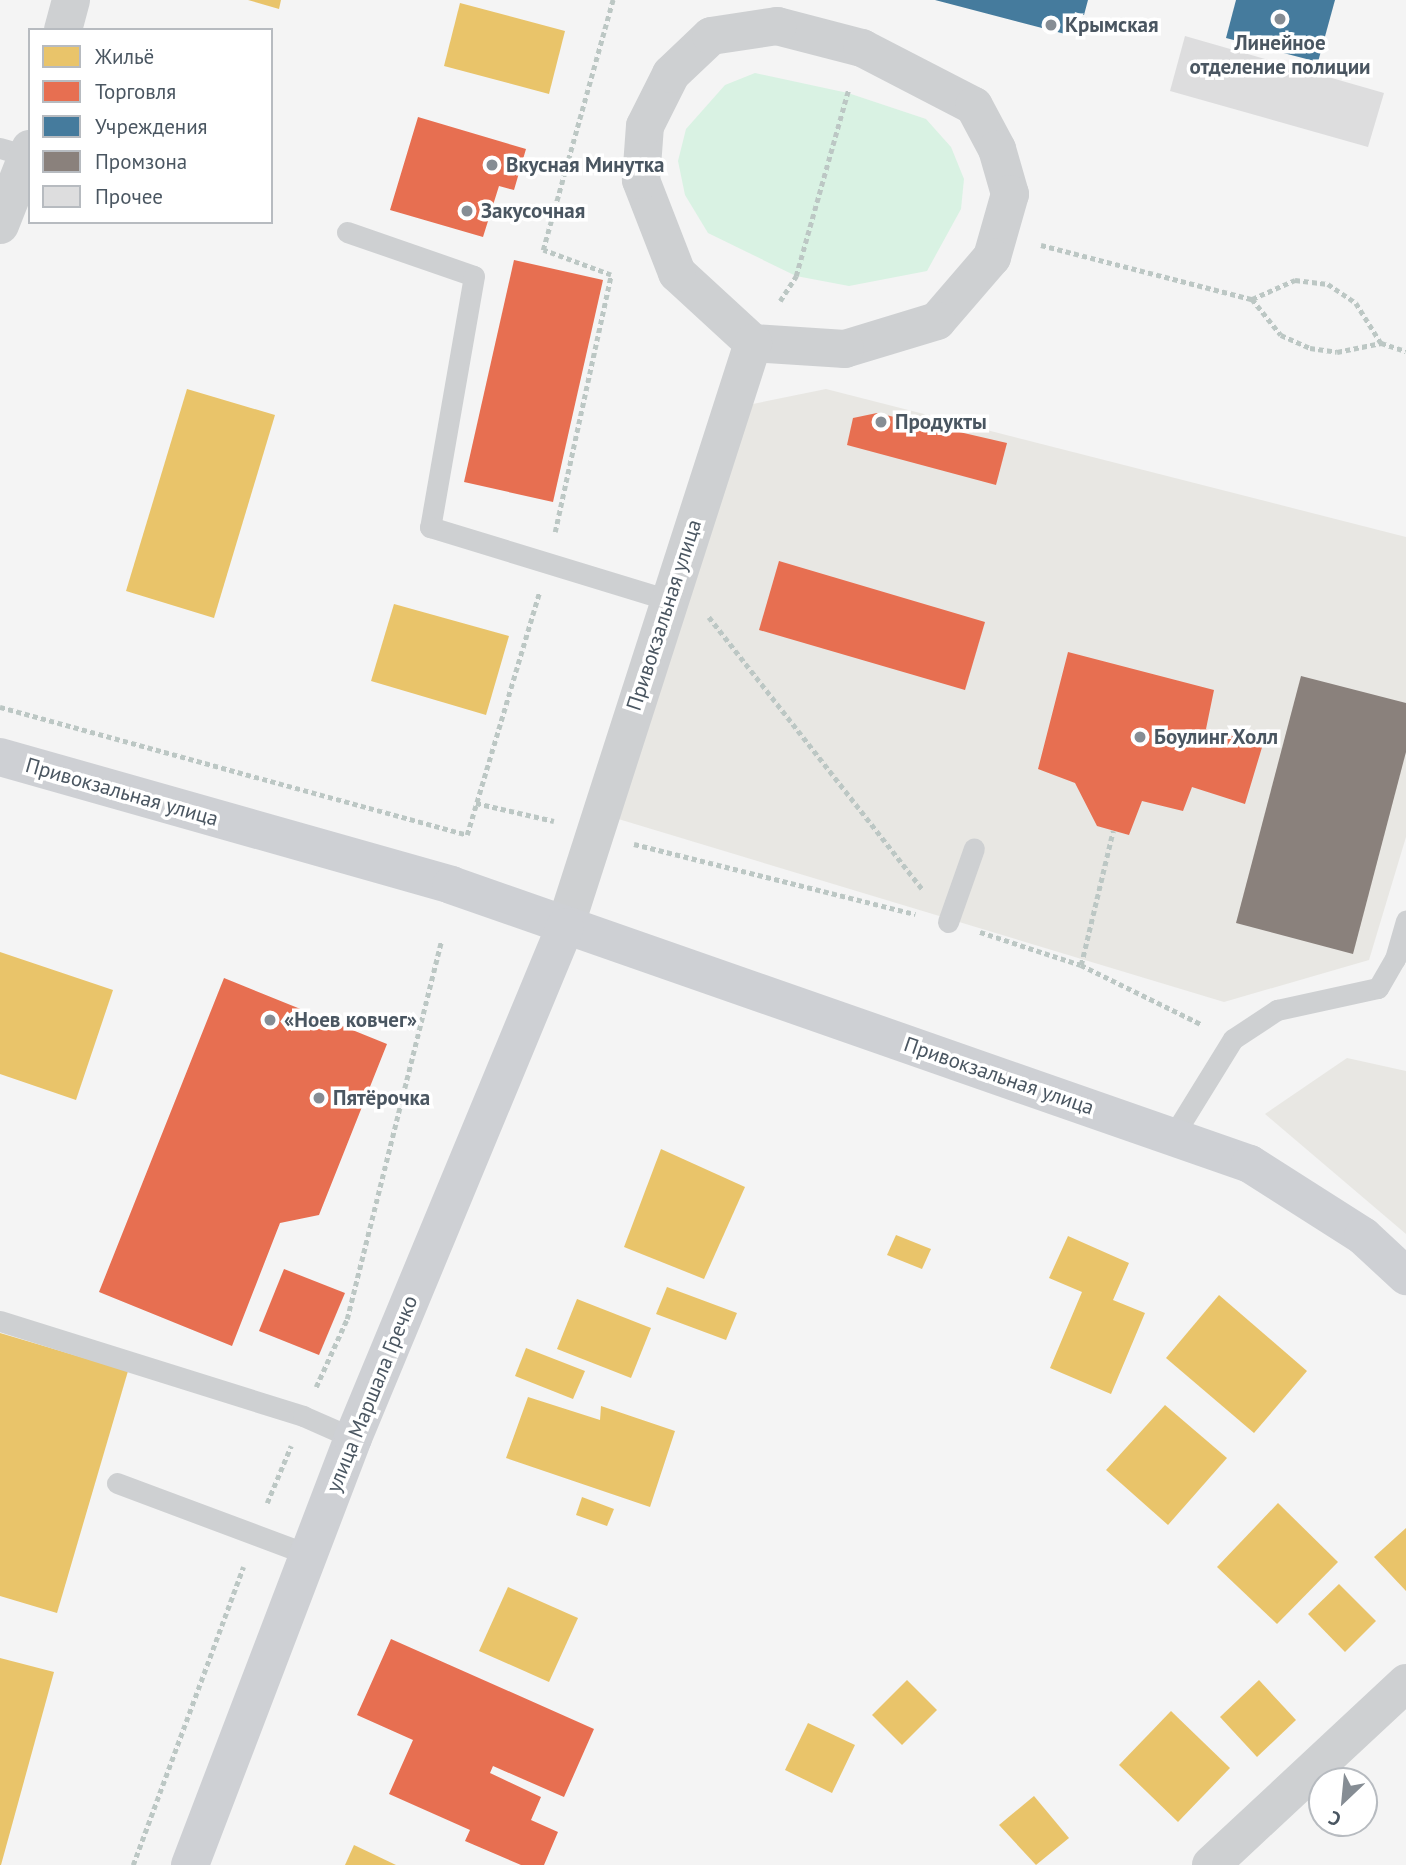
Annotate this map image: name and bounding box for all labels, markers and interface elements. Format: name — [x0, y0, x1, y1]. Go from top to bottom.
marker: Линейное отделение полиции — [1272, 11, 1288, 27]
place label: Крымская — [1065, 12, 1158, 38]
marker: Крымская — [1043, 17, 1059, 33]
legend — [28, 28, 273, 224]
place label: Линейное отделение полиции — [1189, 30, 1371, 80]
text: Жильё — [95, 43, 154, 70]
text: Торговля — [95, 78, 176, 105]
text: Учреждения — [95, 113, 208, 140]
text: Промзона — [95, 148, 187, 175]
place label: Вкусная Минутка — [506, 152, 664, 178]
marker: Вкусная Минутка — [484, 157, 500, 173]
text: Прочее — [95, 183, 163, 210]
place label: Закусочная — [481, 198, 585, 224]
marker: Закусочная — [459, 203, 475, 219]
place label: Продукты — [895, 409, 987, 435]
marker: Продукты — [873, 414, 889, 430]
street label: Привокзальная улица — [621, 516, 707, 714]
place label: Боулинг Холл — [1154, 724, 1279, 750]
marker: Боулинг Холл — [1132, 729, 1148, 745]
street label: Привокзальная улица — [23, 752, 221, 832]
place label: «Ноев ковчег» — [284, 1007, 417, 1033]
marker: «Ноев ковчег» — [262, 1012, 278, 1028]
street label: Привокзальная улица — [901, 1032, 1097, 1120]
place label: Пятёрочка — [333, 1085, 430, 1111]
marker: Пятёрочка — [311, 1090, 327, 1106]
street label: улица Маршала Гречко — [321, 1292, 423, 1496]
north arrow — [1308, 1767, 1378, 1837]
text: С — [1325, 1806, 1345, 1832]

